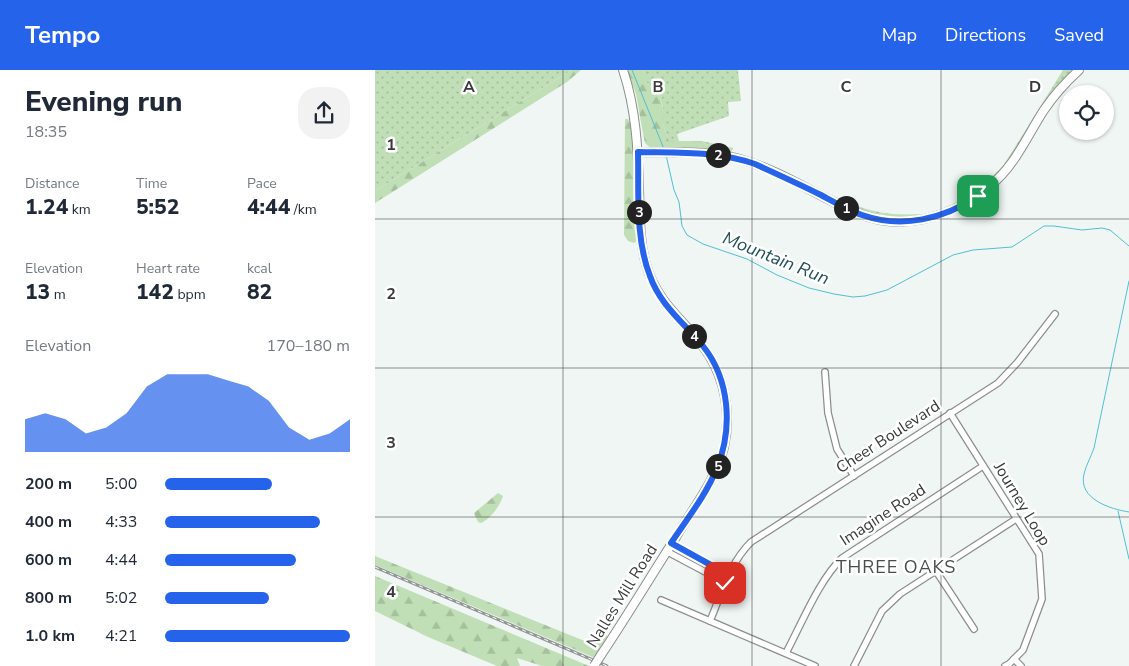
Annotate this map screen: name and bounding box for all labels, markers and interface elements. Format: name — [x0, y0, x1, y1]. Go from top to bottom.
text: Tempo — [25, 19, 100, 51]
text: Map — [882, 23, 917, 47]
text: Directions — [945, 23, 1026, 47]
text: Saved — [1054, 23, 1104, 47]
text: A — [463, 76, 475, 98]
text: B — [652, 76, 664, 98]
text: C — [841, 76, 852, 98]
text: D — [1029, 76, 1041, 98]
text: Evening run — [25, 83, 182, 121]
map controls — [1059, 85, 1114, 140]
button: locate — [1059, 85, 1114, 140]
button: share — [298, 87, 350, 139]
text: 18:35 — [25, 121, 67, 143]
text: 1 — [386, 134, 396, 156]
pin: 2 — [705, 142, 731, 168]
text: 2 — [714, 146, 723, 165]
text: Distance — [25, 174, 79, 193]
text: Time — [136, 174, 167, 193]
text: Pace — [247, 174, 277, 193]
pin — [957, 175, 999, 217]
icon: arrive — [964, 182, 992, 210]
text: 1.24 — [25, 193, 68, 221]
text: 5:52 — [136, 193, 179, 221]
text: 4:44 — [247, 193, 290, 221]
pin: 1 — [833, 196, 859, 220]
text: 1 — [842, 199, 851, 218]
text: km — [68, 200, 91, 219]
text: /km — [290, 200, 317, 219]
pin: 3 — [627, 200, 651, 224]
text: 3 — [635, 203, 644, 222]
water label: Mountain Run — [719, 226, 833, 290]
text: Elevation — [25, 259, 83, 278]
text: Heart rate — [136, 259, 200, 278]
text: kcal — [247, 259, 272, 278]
text: 13 — [25, 278, 50, 306]
text: 142 — [136, 278, 174, 306]
text: 82 — [247, 278, 272, 306]
text: 2 — [386, 283, 396, 305]
text: m — [50, 285, 66, 304]
text: bpm — [174, 285, 206, 304]
pin: 4 — [681, 324, 707, 348]
text: 4 — [690, 327, 699, 346]
text: Elevation — [25, 335, 91, 357]
text: 170–180 m — [267, 335, 350, 357]
street label: Cheer Boulevard — [832, 395, 944, 479]
text: 3 — [386, 432, 396, 454]
pin: 5 — [705, 454, 731, 478]
text: 5 — [714, 457, 723, 476]
street label: Journey Loop — [988, 457, 1056, 550]
text: 200 m — [25, 473, 72, 495]
text: 5:00 — [105, 473, 137, 495]
street label: Imagine Road — [836, 479, 930, 551]
text: 400 m — [25, 511, 72, 533]
text: 4:33 — [105, 511, 137, 533]
street label: Nalles Mill Road — [581, 540, 663, 652]
text: 600 m — [25, 549, 72, 571]
text: 4:44 — [105, 549, 137, 571]
district label: THREE OAKS — [836, 555, 956, 579]
pin — [704, 562, 746, 604]
icon: check — [711, 569, 739, 597]
text: 4 — [386, 581, 396, 603]
text: 800 m — [25, 587, 72, 609]
text: 5:02 — [105, 587, 137, 609]
text: 1.0 km — [25, 625, 75, 647]
text: 4:21 — [105, 625, 137, 647]

